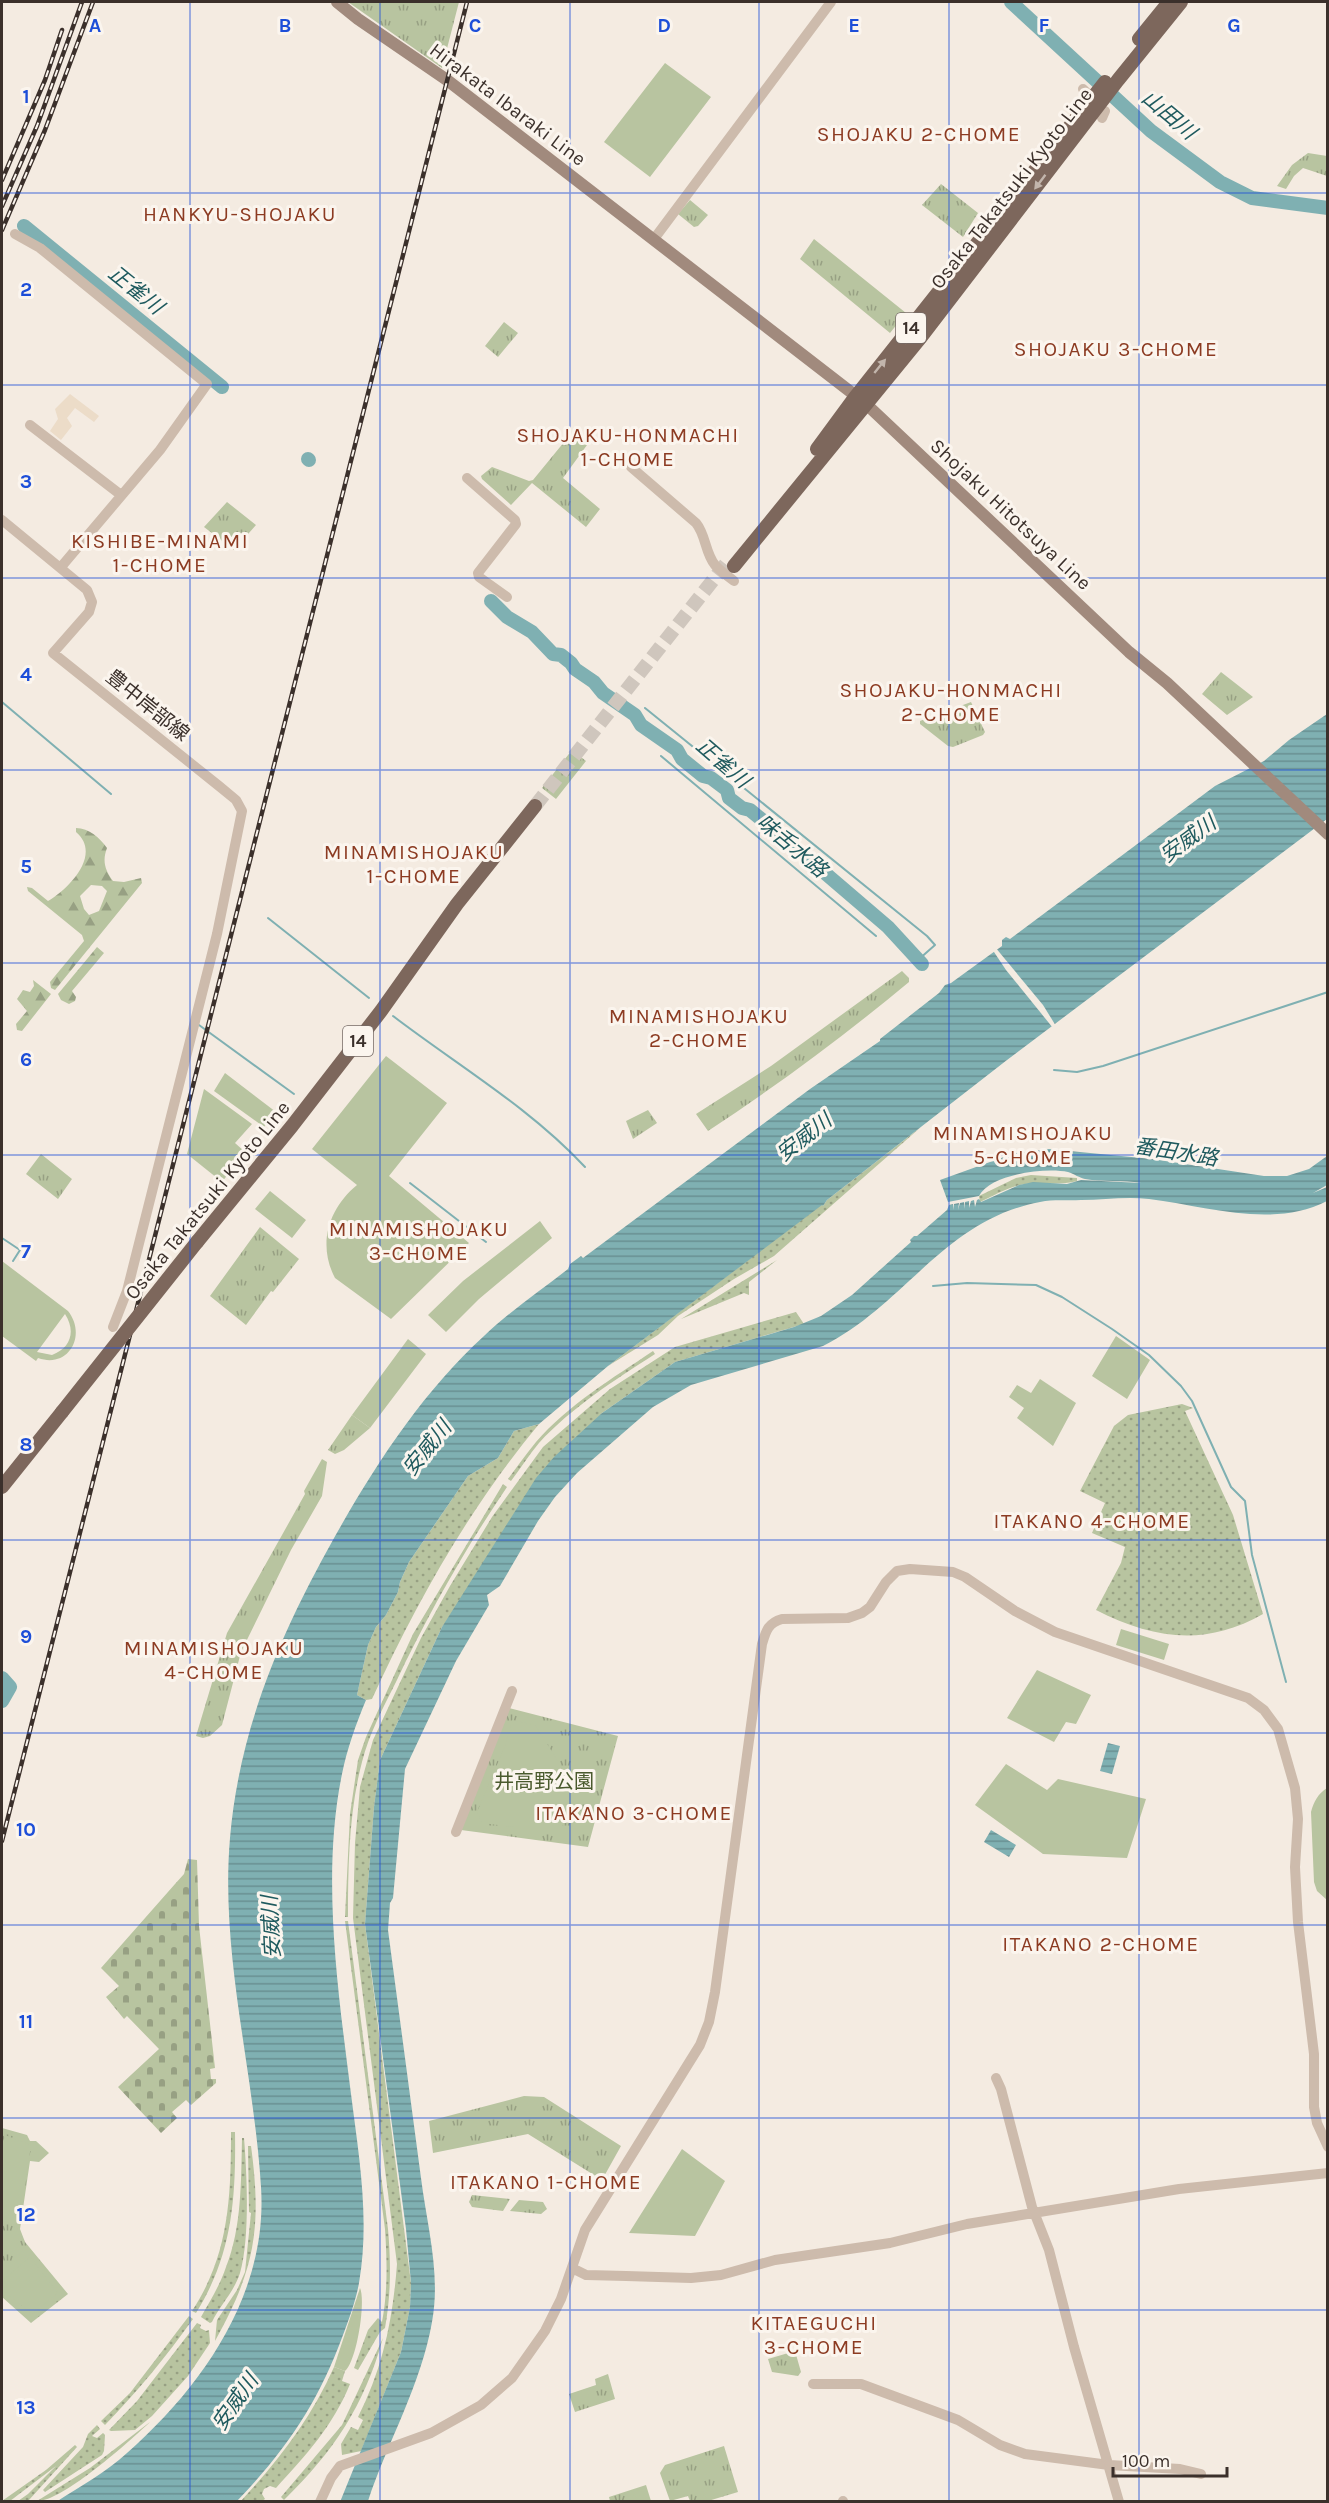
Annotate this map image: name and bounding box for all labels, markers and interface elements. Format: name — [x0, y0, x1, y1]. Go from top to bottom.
text: A — [89, 14, 102, 37]
text: B — [279, 14, 291, 37]
text: C — [469, 14, 481, 37]
text: D — [657, 14, 671, 37]
text: E — [848, 14, 860, 37]
text: F — [1039, 14, 1050, 37]
text: G — [1227, 14, 1241, 37]
street label: Hirakata Ibaraki Line — [425, 38, 590, 171]
street label: Osaka Takatsuki Kyoto Line — [926, 83, 1097, 293]
text: 1 — [22, 85, 30, 108]
water label: 山田川 — [1137, 86, 1202, 146]
district label: SHOJAKU 2-CHOME — [817, 122, 1021, 146]
one-way arrow — [1034, 174, 1047, 190]
district label: HANKYU-SHOJAKU — [143, 202, 337, 226]
water label: 正雀川 — [104, 261, 170, 320]
text: 2 — [20, 278, 32, 301]
road number: 14 — [896, 313, 926, 343]
district label: SHOJAKU 3-CHOME — [1014, 337, 1218, 361]
one-way arrow — [873, 358, 886, 374]
district label: SHOJAKU-HONMACHI 1-CHOME — [516, 423, 740, 471]
street label: Shojaku Hitotsuya Line — [926, 434, 1096, 595]
text: 3 — [20, 470, 32, 493]
district label: KISHIBE-MINAMI 1-CHOME — [71, 529, 249, 577]
text: 4 — [20, 663, 32, 686]
street label: 豊中岸部線 — [102, 665, 194, 746]
district label: SHOJAKU-HONMACHI 2-CHOME — [839, 678, 1063, 726]
water label: 正雀川 — [691, 733, 756, 794]
water label: 味舌水路 — [752, 810, 833, 883]
water label: 安威川 — [1155, 810, 1222, 867]
district label: MINAMISHOJAKU 1-CHOME — [324, 840, 504, 888]
text: 5 — [20, 855, 32, 878]
district label: MINAMISHOJAKU 2-CHOME — [609, 1004, 789, 1052]
road number: 14 — [343, 1026, 373, 1056]
text: 6 — [20, 1048, 32, 1071]
street label: Osaka Takatsuki Kyoto Line — [120, 1097, 294, 1304]
water label: 安威川 — [772, 1107, 838, 1166]
district label: MINAMISHOJAKU 5-CHOME — [933, 1121, 1113, 1169]
water label: 番田水路 — [1133, 1134, 1221, 1171]
district label: MINAMISHOJAKU 3-CHOME — [329, 1217, 509, 1265]
text: 7 — [21, 1240, 31, 1263]
water label: 安威川 — [398, 1414, 457, 1480]
text: 8 — [20, 1433, 32, 1456]
district label: ITAKANO 4-CHOME — [994, 1509, 1190, 1533]
text: 9 — [20, 1625, 32, 1648]
district label: MINAMISHOJAKU 4-CHOME — [124, 1636, 304, 1684]
park label: 井高野公園 — [494, 1770, 594, 1793]
district label: ITAKANO 3-CHOME — [535, 1801, 733, 1825]
text: 10 — [16, 1818, 36, 1841]
water label: 安威川 — [257, 1893, 285, 1959]
district label: ITAKANO 2-CHOME — [1002, 1932, 1200, 1956]
text: 11 — [19, 2010, 33, 2033]
district label: ITAKANO 1-CHOME — [450, 2170, 642, 2194]
text: 12 — [16, 2203, 36, 2226]
district label: KITAEGUCHI 3-CHOME — [750, 2311, 878, 2359]
water label: 安威川 — [207, 2368, 264, 2435]
text: 13 — [16, 2396, 36, 2419]
scale bar — [1113, 2440, 1227, 2478]
text: 100 m — [1122, 2450, 1170, 2472]

